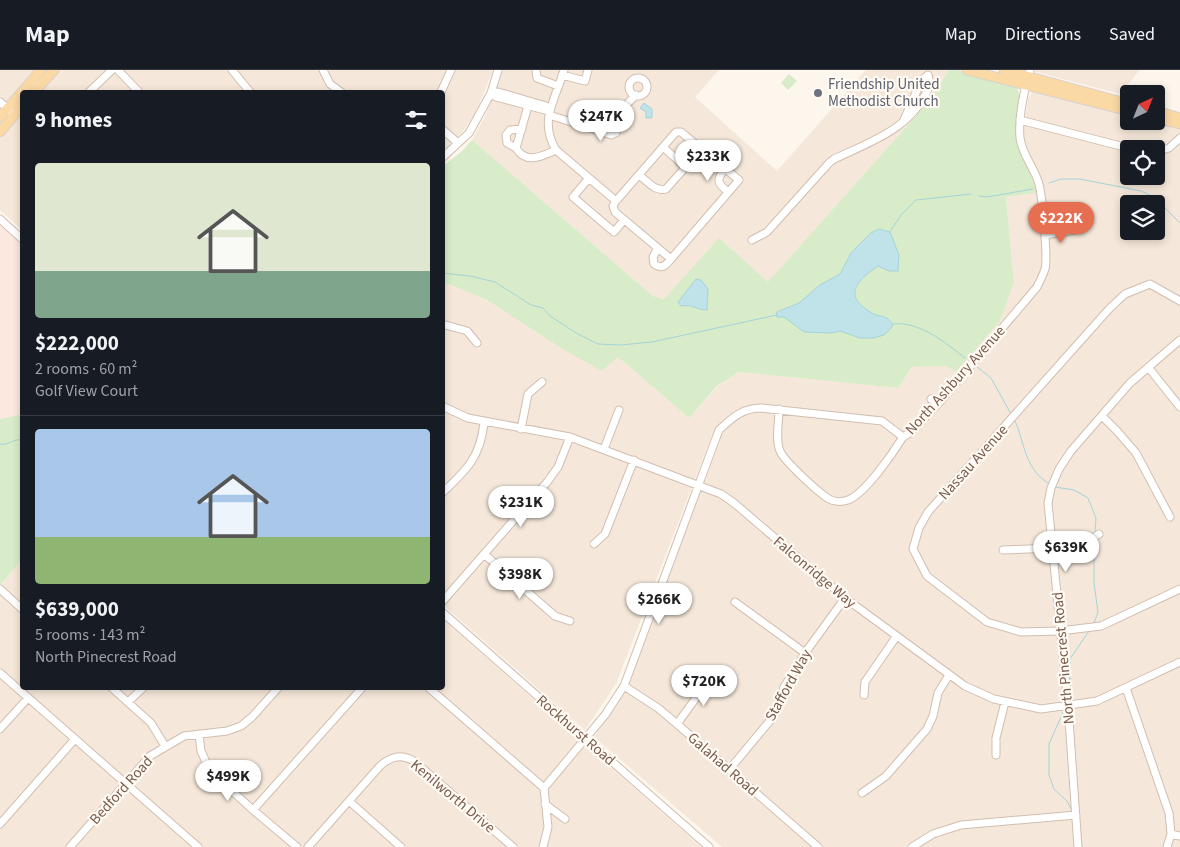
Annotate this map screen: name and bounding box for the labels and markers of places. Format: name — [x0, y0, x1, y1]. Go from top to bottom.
place label: Friendship United Methodist Church — [828, 74, 940, 112]
marker: Friendship United Methodist Church — [812, 87, 824, 99]
pin: $247K — [566, 100, 636, 142]
pin: $233K — [673, 140, 743, 182]
pin: $222K — [1026, 202, 1096, 244]
pin: $231K — [486, 486, 556, 528]
pin: $639K — [1031, 530, 1101, 573]
pin: $398K — [485, 558, 555, 600]
pin: $266K — [624, 582, 694, 625]
pin: $720K — [669, 664, 739, 707]
pin: $499K — [193, 760, 263, 802]

